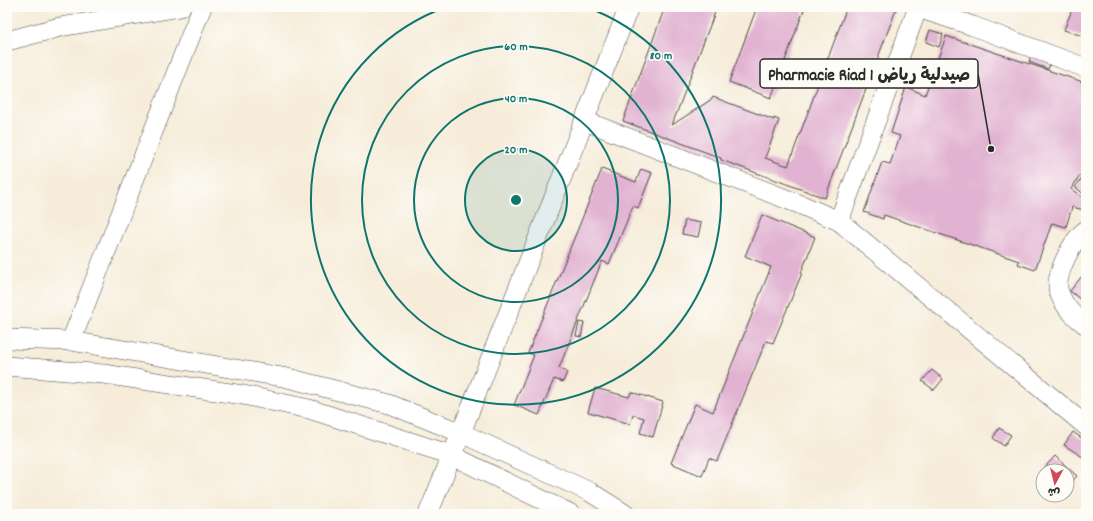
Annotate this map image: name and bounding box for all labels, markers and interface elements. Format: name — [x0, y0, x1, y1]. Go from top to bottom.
text: 60 m — [504, 39, 528, 56]
text: 80 m — [650, 48, 672, 65]
callout: Pharmacie Riad 1 صيدلية رياض — [760, 59, 978, 88]
text: Pharmacie Riad 1 صيدلية رياض — [768, 65, 970, 89]
text: 40 m — [505, 91, 527, 108]
text: 20 m — [505, 142, 527, 159]
centre of rings — [509, 193, 523, 207]
north arrow — [1035, 463, 1075, 503]
text: ش — [1047, 482, 1061, 500]

